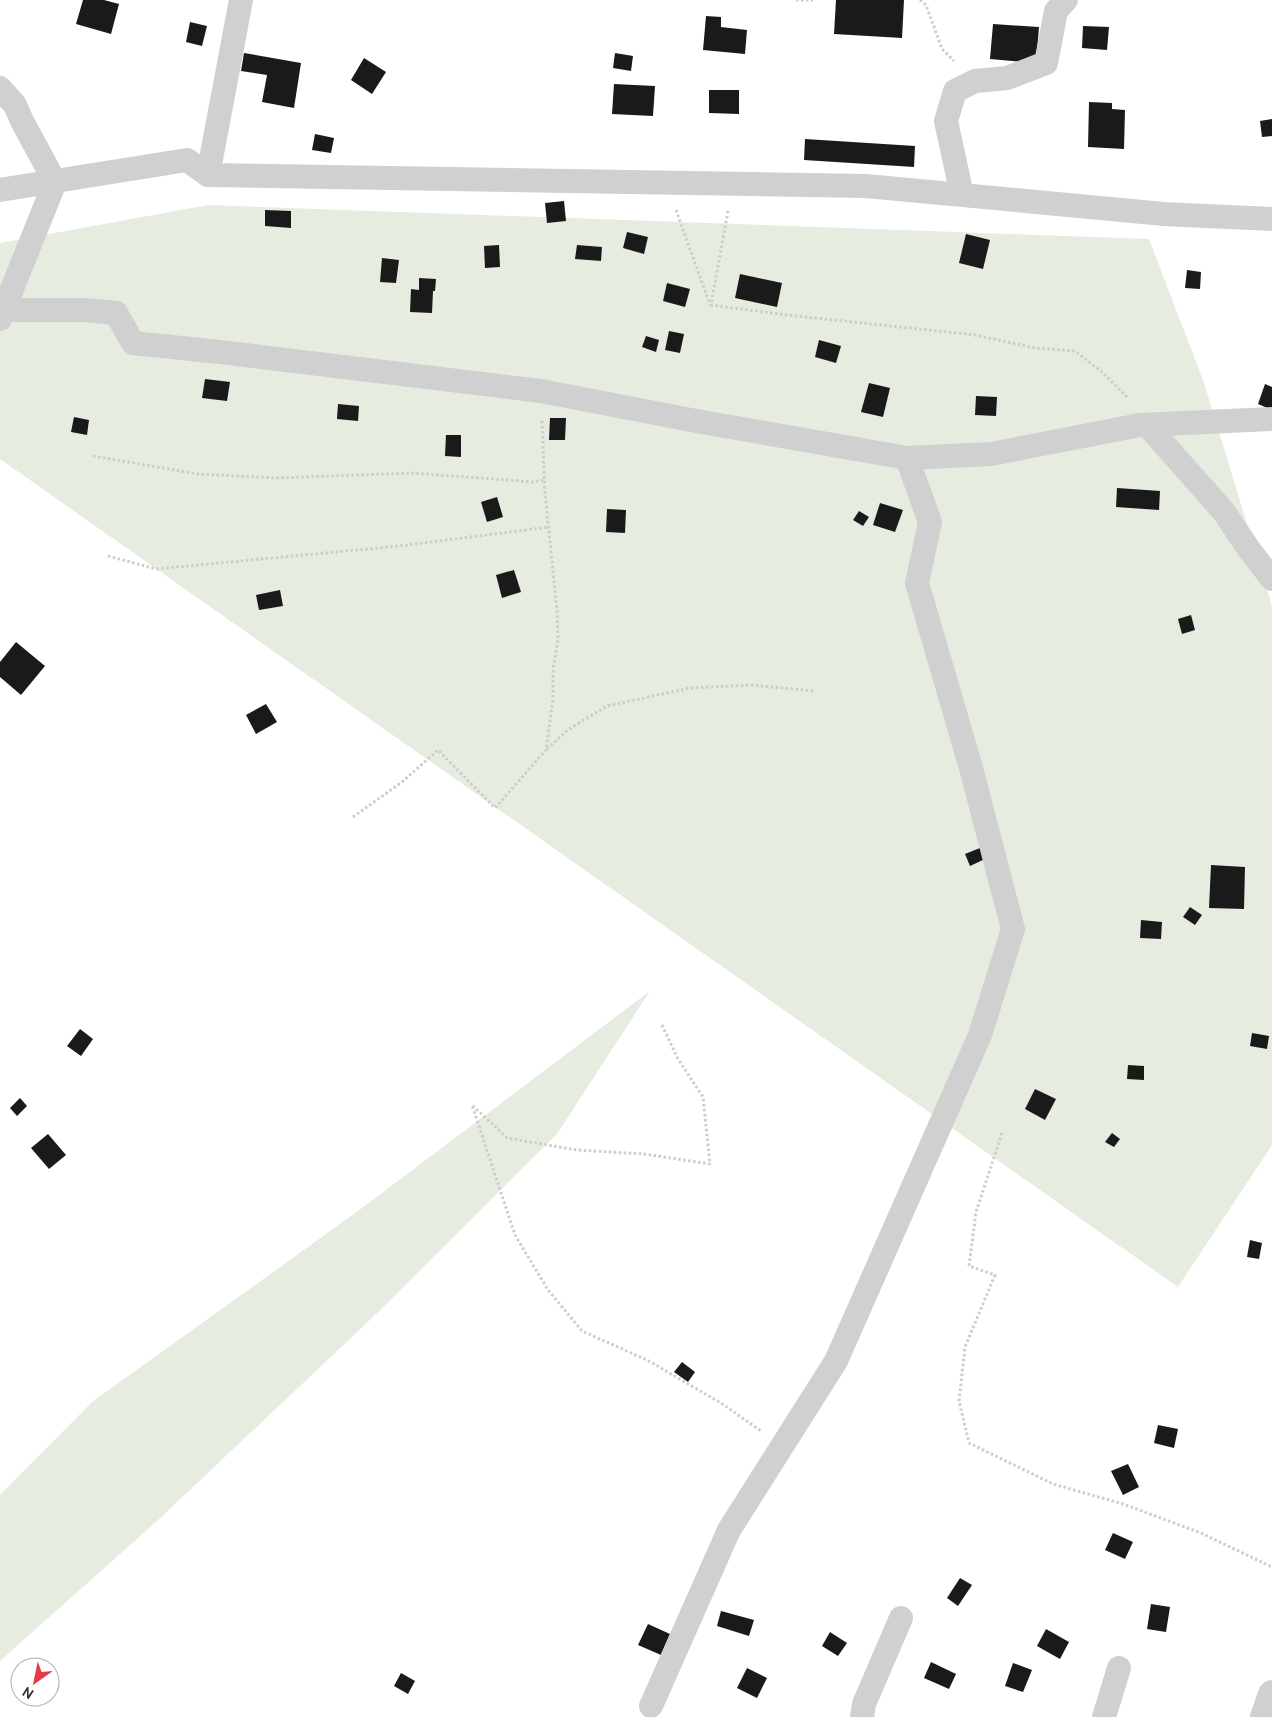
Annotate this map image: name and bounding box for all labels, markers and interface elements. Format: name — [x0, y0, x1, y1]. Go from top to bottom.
north arrow — [10, 1657, 60, 1707]
text: N — [19, 1683, 37, 1703]

